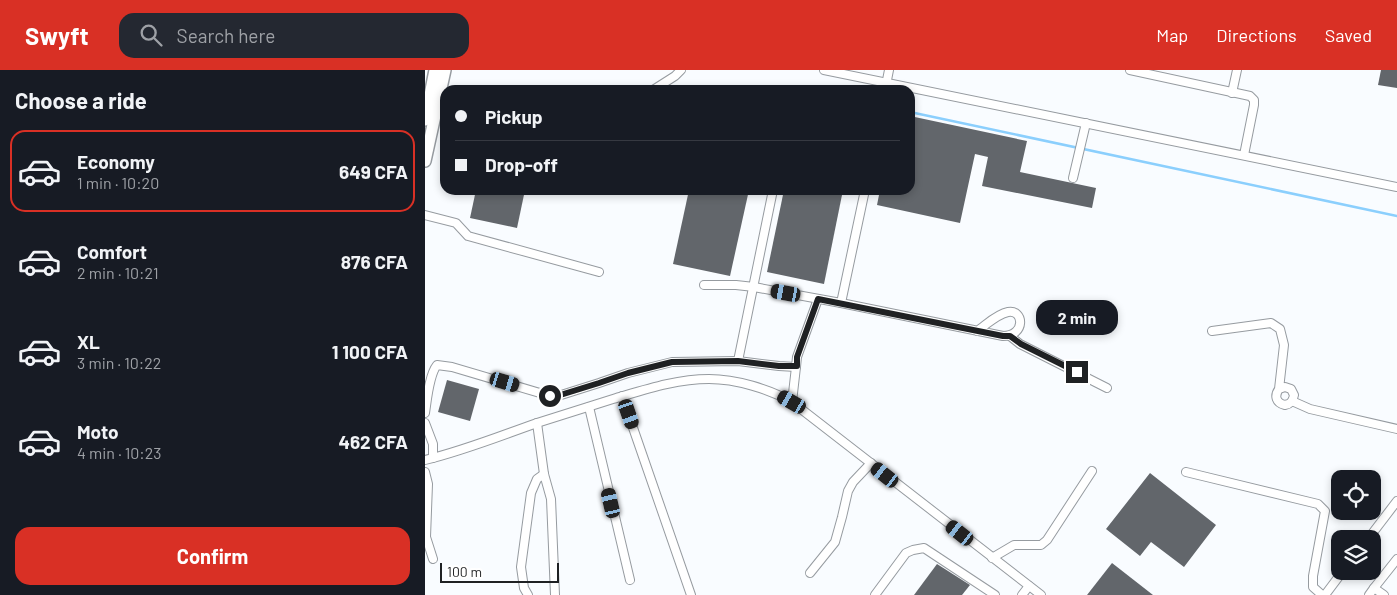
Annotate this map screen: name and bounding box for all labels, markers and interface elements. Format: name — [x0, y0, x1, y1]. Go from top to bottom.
search box — [119, 13, 469, 58]
text: Swyft — [25, 21, 89, 50]
icon: search — [137, 21, 165, 49]
text: Search here — [177, 24, 275, 47]
text: Map — [1156, 24, 1188, 46]
text: Directions — [1216, 24, 1297, 46]
text: Saved — [1325, 24, 1372, 46]
text: Choose a ride — [15, 87, 147, 113]
text: Pickup — [485, 105, 543, 128]
icon: car — [17, 149, 62, 194]
text: Economy — [77, 150, 155, 173]
text: Drop-off — [485, 153, 558, 176]
text: 649 CFA — [339, 160, 408, 183]
text: 1 min · 10:20 — [77, 173, 159, 192]
icon: car — [17, 239, 62, 284]
text: Comfort — [77, 240, 147, 263]
text: 876 CFA — [341, 250, 408, 273]
text: 2 min · 10:21 — [77, 263, 159, 282]
car — [769, 283, 802, 303]
callout: 2 min — [1036, 300, 1118, 334]
text: 2 min — [1058, 308, 1096, 327]
icon: car — [17, 329, 62, 374]
text: XL — [77, 330, 100, 353]
text: 1 100 CFA — [332, 340, 408, 363]
text: 3 min · 10:22 — [77, 353, 161, 372]
route end — [1066, 361, 1088, 383]
car — [488, 370, 521, 394]
route start — [539, 385, 561, 407]
car — [775, 388, 808, 416]
car — [617, 397, 640, 431]
icon: car — [17, 419, 62, 464]
text: Moto — [77, 420, 119, 443]
text: 462 CFA — [338, 430, 408, 453]
text: 4 min · 10:23 — [77, 443, 162, 462]
car — [868, 460, 901, 490]
map controls — [1331, 470, 1381, 580]
button: locate — [1331, 470, 1381, 520]
car — [600, 487, 621, 519]
car — [943, 518, 976, 548]
button: Confirm — [15, 527, 410, 585]
button: layers — [1331, 530, 1381, 580]
scale bar — [440, 560, 559, 583]
text: 100 m — [447, 563, 482, 580]

